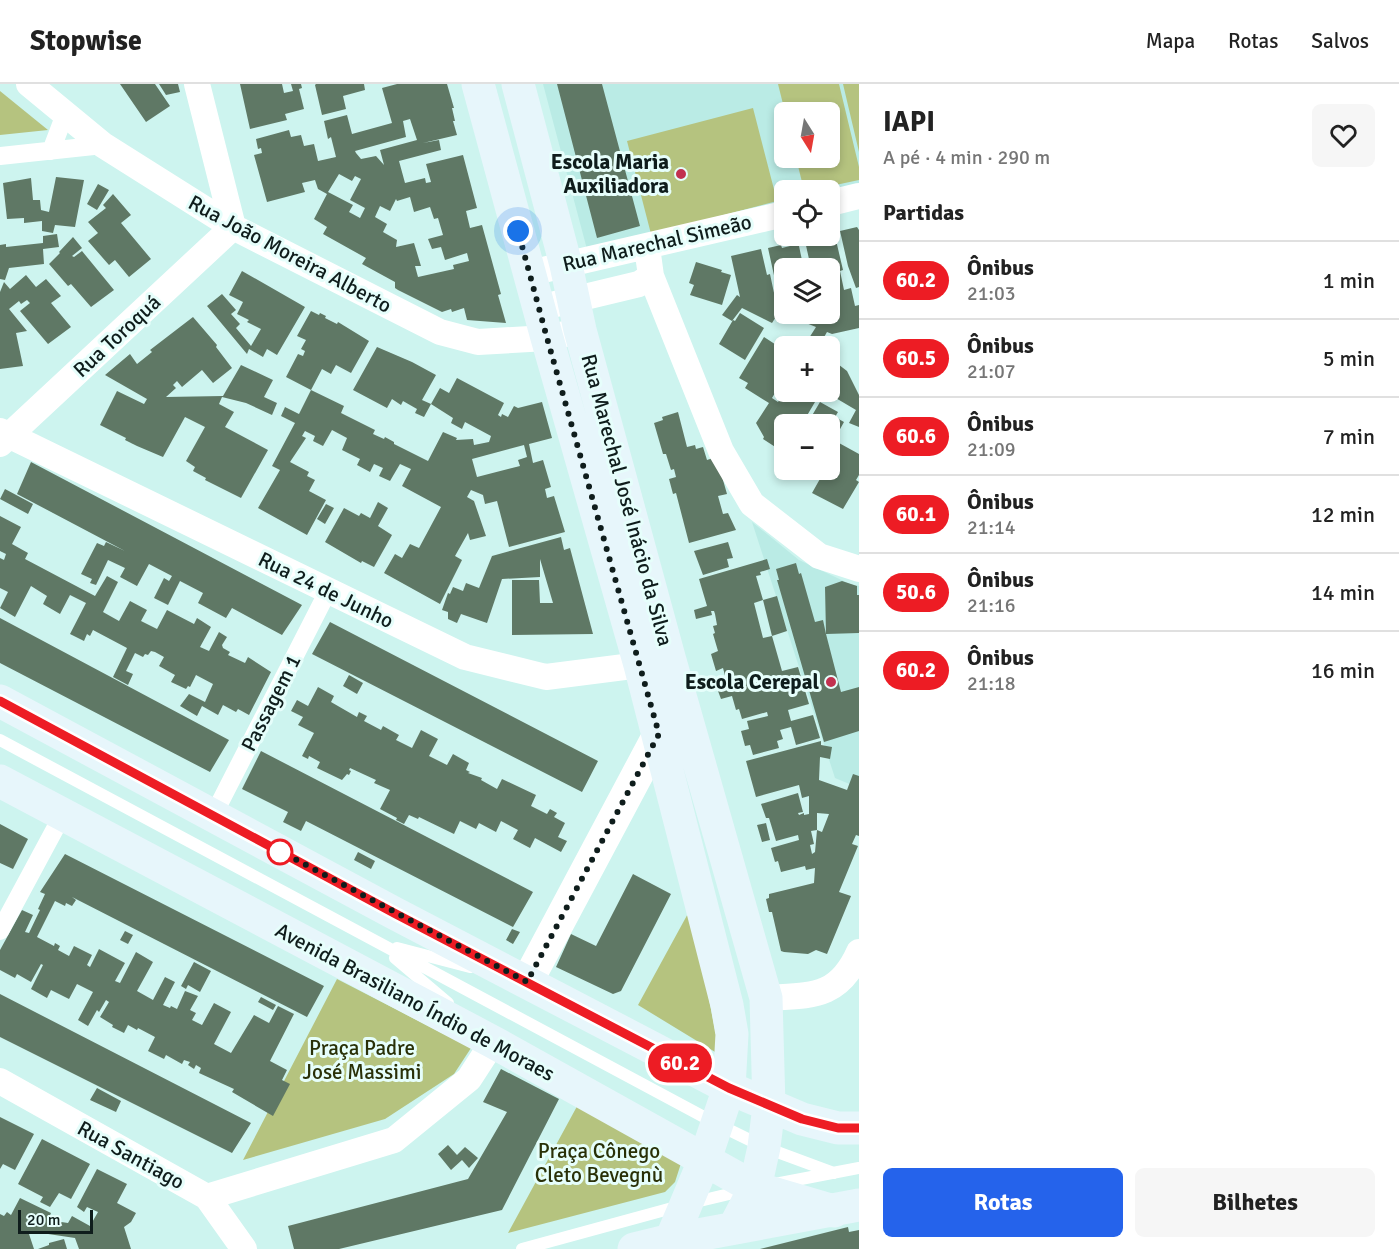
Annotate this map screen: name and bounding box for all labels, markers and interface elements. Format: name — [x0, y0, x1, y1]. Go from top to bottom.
text: Stopwise — [30, 24, 142, 58]
text: Mapa — [1146, 28, 1195, 54]
text: Rotas — [1228, 28, 1278, 54]
text: Salvos — [1311, 28, 1369, 54]
north arrow — [774, 102, 840, 168]
map controls — [774, 102, 840, 480]
button: heart — [1312, 104, 1375, 167]
text: IAPI — [883, 105, 935, 139]
text: A pé · 4 min · 290 m — [883, 145, 1050, 170]
place label: Escola Maria Auxiliadora — [551, 149, 669, 199]
marker: Escola Maria Auxiliadora — [674, 167, 688, 181]
button: locate — [774, 180, 840, 246]
street label: Rua João Moreira Alberto — [184, 189, 396, 319]
text: Partidas — [883, 199, 964, 226]
street label: Rua Marechal Simeão — [560, 209, 754, 277]
your location — [503, 216, 533, 246]
text: Ônibus — [967, 254, 1034, 281]
button: layers — [774, 258, 840, 324]
text: 60.2 — [896, 267, 936, 293]
text: 1 min — [1323, 267, 1375, 294]
text: 21:03 — [967, 281, 1016, 306]
street label: Rua Toroquá — [68, 289, 166, 383]
text: Ônibus — [967, 332, 1034, 359]
button: + — [774, 336, 840, 402]
text: 60.5 — [896, 345, 936, 371]
text: 5 min — [1323, 345, 1375, 372]
street label: Rua Marechal José Inácio da Silva — [575, 351, 679, 649]
text: 21:07 — [967, 359, 1016, 384]
text: Ônibus — [967, 410, 1034, 437]
button: − — [774, 414, 840, 480]
text: 60.6 — [896, 423, 936, 449]
text: 7 min — [1323, 423, 1375, 450]
text: 21:09 — [967, 437, 1016, 462]
text: Ônibus — [967, 488, 1034, 515]
text: 60.1 — [896, 501, 936, 527]
text: 12 min — [1311, 501, 1375, 528]
text: 21:14 — [967, 515, 1016, 540]
street label: Rua 24 de Junho — [254, 546, 398, 634]
text: Ônibus — [967, 566, 1034, 593]
text: 50.6 — [896, 579, 936, 605]
text: 14 min — [1311, 579, 1375, 606]
text: 21:16 — [967, 593, 1016, 618]
text: Ônibus — [967, 644, 1034, 671]
street label: Passagem 1 — [236, 650, 306, 756]
text: 60.2 — [896, 657, 936, 683]
text: 16 min — [1311, 657, 1375, 684]
place label: Escola Cerepal — [685, 669, 819, 695]
text: 21:18 — [967, 671, 1016, 696]
marker: Escola Cerepal — [824, 675, 838, 689]
unlabelled marker — [267, 839, 293, 865]
street label: Avenida Brasiliano Índio de Moraes — [271, 917, 559, 1087]
park label: Praça Padre José Massimi — [303, 1035, 421, 1085]
line badge: 60.2 — [638, 1044, 722, 1082]
text: 60.2 — [660, 1050, 700, 1076]
street label: Rua Santiago — [73, 1115, 189, 1195]
park label: Praça Cônego Cleto Bevegnù — [535, 1138, 663, 1188]
button: Rotas — [883, 1168, 1123, 1237]
button: Bilhetes — [1135, 1168, 1375, 1237]
scale bar — [18, 1207, 93, 1234]
text: 20 m — [27, 1210, 61, 1230]

